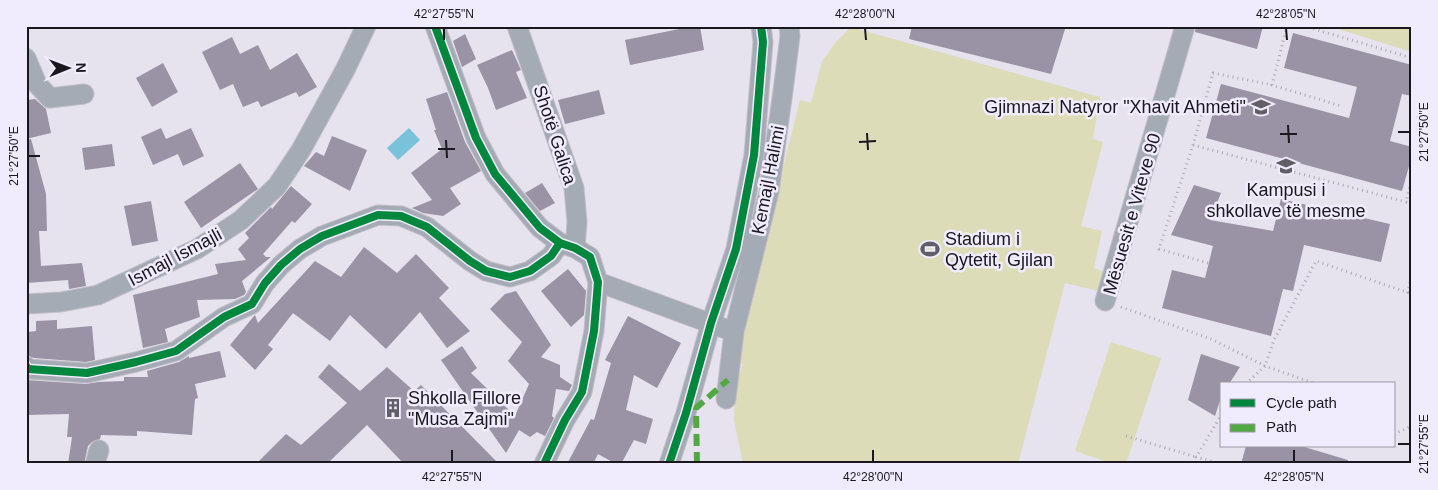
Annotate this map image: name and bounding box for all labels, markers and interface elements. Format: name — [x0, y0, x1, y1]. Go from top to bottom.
text: 42°27'55"N — [414, 7, 474, 21]
text: 42°28'00"N — [835, 7, 895, 21]
text: 42°28'05"N — [1256, 7, 1316, 21]
north arrow — [42, 42, 92, 92]
text: N — [73, 63, 89, 73]
street label: Shotë Galica — [530, 83, 581, 188]
school or university icon: Gjimnazi Natyror "Xhavit Ahmeti" — [1250, 96, 1272, 118]
place label: Gjimnazi Natyror "Xhavit Ahmeti" — [984, 97, 1246, 117]
text: 21°27'50"E — [1417, 102, 1431, 162]
street label: Kemajl Halimi — [748, 124, 788, 236]
text: 21°27'50"E — [7, 126, 21, 186]
street label: Mësuesit e Viteve 90 — [1099, 131, 1165, 297]
school or university icon: Kampusi i shkollave të mesme — [1275, 155, 1297, 177]
place label: Kampusi i shkollave të mesme — [1206, 180, 1366, 221]
street label: Ismajl Ismajli — [125, 224, 225, 290]
place label: Stadium i Qytetit, Gjilan — [945, 229, 1053, 270]
sports icon: Stadium i Qytetit, Gjilan — [919, 238, 941, 260]
legend — [1220, 382, 1396, 448]
place label: Shkolla Fillore "Musa Zajmi" — [408, 388, 521, 429]
text: Cycle path — [1266, 394, 1337, 411]
building icon: Shkolla Fillore "Musa Zajmi" — [382, 397, 404, 419]
text: 21°27'55"E — [1417, 414, 1431, 474]
text: Path — [1266, 418, 1297, 435]
text: 42°27'55"N — [422, 470, 482, 484]
text: 42°28'00"N — [843, 470, 903, 484]
text: 42°28'05"N — [1264, 470, 1324, 484]

